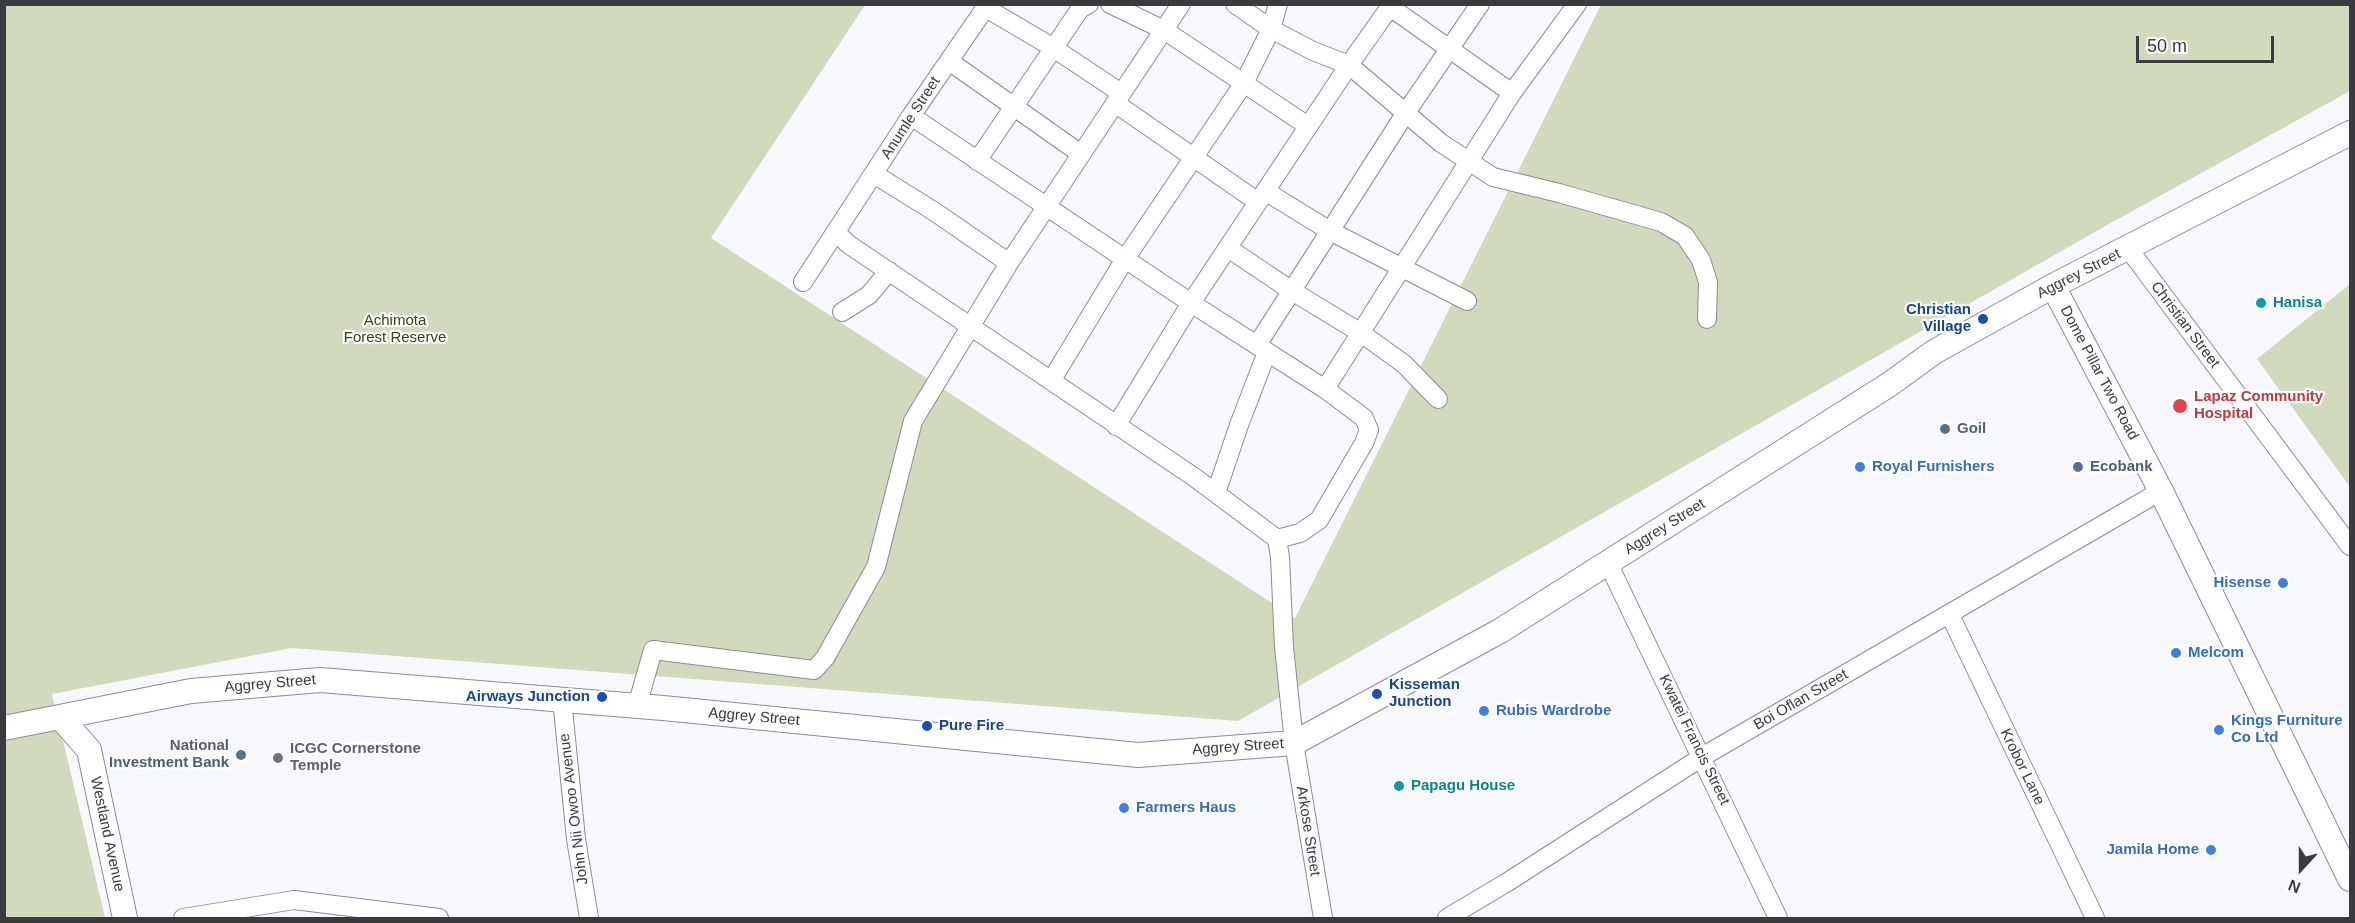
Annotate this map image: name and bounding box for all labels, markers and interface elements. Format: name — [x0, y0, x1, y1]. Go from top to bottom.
scale bar — [2139, 24, 2277, 62]
text: 50 m — [2147, 36, 2187, 56]
street label: Anumle Street — [878, 73, 944, 163]
street label: Aggrey Street — [2034, 245, 2124, 303]
street label: Christian Street — [2147, 278, 2223, 372]
place label: Hanisa — [2273, 294, 2322, 312]
marker: Hanisa — [2254, 296, 2268, 310]
place label: Christian Village — [1906, 301, 1971, 336]
street label: Dome Pillar Two Road — [2056, 303, 2142, 443]
park label: Achimota Forest Reserve — [344, 312, 446, 347]
marker: Christian Village — [1976, 312, 1990, 326]
place label: Lapaz Community Hospital — [2194, 388, 2323, 423]
marker: Lapaz Community Hospital — [2171, 397, 2189, 415]
place label: Goil — [1957, 420, 1986, 438]
marker: Goil — [1938, 422, 1952, 436]
place label: Royal Furnishers — [1872, 458, 1995, 476]
place label: Ecobank — [2090, 458, 2153, 476]
marker: Royal Furnishers — [1853, 460, 1867, 474]
marker: Ecobank — [2071, 460, 2085, 474]
street label: Aggrey Street — [1621, 495, 1709, 559]
place label: Hisense — [2213, 574, 2271, 592]
marker: Hisense — [2276, 576, 2290, 590]
place label: Melcom — [2188, 644, 2244, 662]
marker: Melcom — [2169, 646, 2183, 660]
street label: Boi Oflan Street — [1751, 666, 1851, 734]
street label: Aggrey Street — [224, 671, 316, 697]
street label: Kwatei Francis Street — [1655, 672, 1733, 808]
place label: Kisseman Junction — [1389, 676, 1460, 711]
marker: Kisseman Junction — [1370, 687, 1384, 701]
place label: Airways Junction — [466, 688, 590, 706]
marker: Airways Junction — [595, 690, 609, 704]
place label: Rubis Wardrobe — [1496, 702, 1611, 720]
street label: Aggrey Street — [708, 704, 800, 730]
marker: Rubis Wardrobe — [1477, 704, 1491, 718]
place label: Kings Furniture Co Ltd — [2231, 712, 2343, 747]
place label: Pure Fire — [939, 717, 1004, 735]
marker: Pure Fire — [920, 719, 934, 733]
marker: Kings Furniture Co Ltd — [2212, 723, 2226, 737]
street label: Krobor Lane — [1996, 726, 2048, 808]
street label: John Nii Owoo Avenue — [556, 732, 592, 886]
street label: Aggrey Street — [1192, 735, 1284, 759]
place label: National Investment Bank — [109, 737, 229, 772]
place label: ICGC Cornerstone Temple — [290, 740, 421, 775]
marker: National Investment Bank — [234, 748, 248, 762]
marker: ICGC Cornerstone Temple — [271, 751, 285, 765]
street label: Westland Avenue — [86, 775, 128, 893]
place label: Papagu House — [1411, 777, 1515, 795]
marker: Papagu House — [1392, 779, 1406, 793]
street label: Arkose Street — [1292, 785, 1324, 877]
place label: Farmers Haus — [1136, 799, 1236, 817]
marker: Farmers Haus — [1117, 801, 1131, 815]
north arrow — [2271, 839, 2331, 899]
place label: Jamila Home — [2106, 841, 2199, 859]
marker: Jamila Home — [2204, 843, 2218, 857]
text: N — [2286, 876, 2303, 896]

